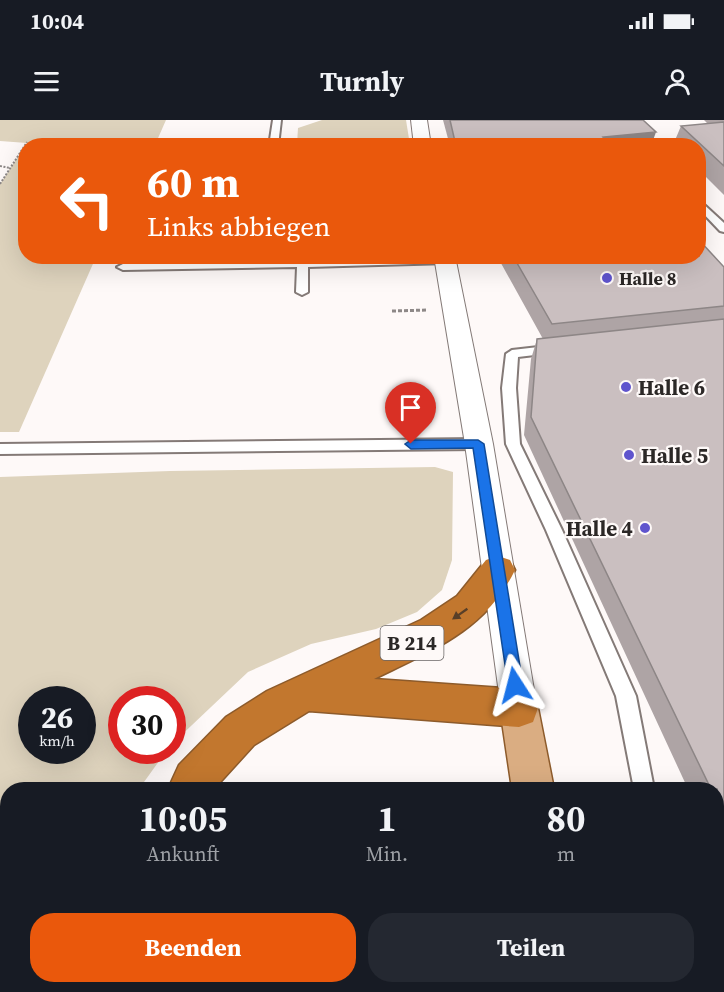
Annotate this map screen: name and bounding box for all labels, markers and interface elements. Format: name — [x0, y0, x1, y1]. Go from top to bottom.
text: 10:04 — [30, 6, 84, 36]
text: Turnly — [320, 63, 404, 100]
icon: menu — [30, 65, 63, 98]
icon: person — [661, 65, 694, 98]
text: 60 m — [147, 153, 240, 211]
icon: left — [48, 162, 126, 240]
text: Links abbiegen — [147, 208, 330, 245]
place label: Halle 8 — [619, 266, 677, 291]
marker: Halle 8 — [600, 271, 614, 285]
place label: Halle 6 — [638, 373, 705, 402]
marker: Halle 6 — [619, 380, 633, 394]
pin — [385, 382, 436, 444]
icon: arrive — [394, 391, 427, 424]
place label: Halle 5 — [641, 441, 708, 470]
marker: Halle 5 — [622, 448, 636, 462]
place label: Halle 4 — [566, 514, 633, 543]
marker: Halle 4 — [638, 521, 652, 535]
one-way arrow — [452, 608, 468, 620]
road number: B 214 — [380, 626, 444, 660]
position arrow — [483, 653, 547, 717]
speed limit sign: 30 — [108, 686, 186, 764]
text: 26 — [41, 697, 73, 738]
text: km/h — [39, 730, 75, 751]
text: 10:05 — [138, 794, 227, 843]
text: 1 — [377, 794, 397, 843]
text: 80 — [546, 794, 585, 843]
text: Ankunft — [146, 840, 219, 868]
text: Min. — [366, 840, 408, 868]
text: m — [557, 840, 575, 868]
button: Beenden — [30, 913, 356, 982]
button: Teilen — [368, 913, 694, 982]

